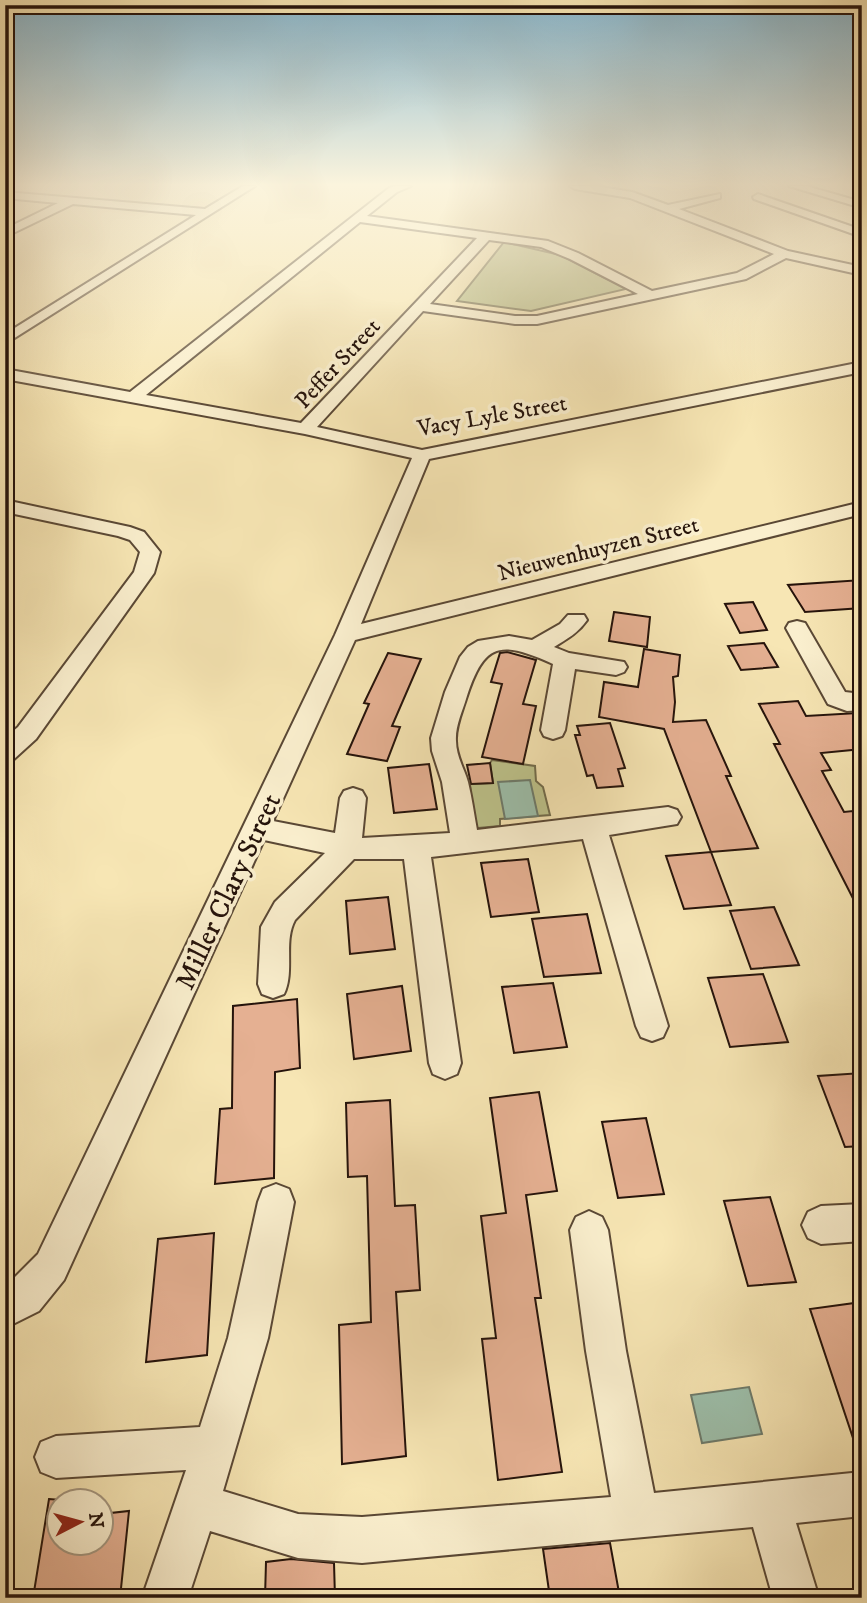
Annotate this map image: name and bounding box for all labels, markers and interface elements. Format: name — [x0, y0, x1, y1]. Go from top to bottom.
street label: Peffer Street — [289, 313, 387, 415]
street label: Vacy Lyle Street — [414, 389, 569, 444]
street label: Nieuwenhuyzen Street — [495, 510, 702, 588]
street label: Miller Clary Street — [168, 788, 289, 995]
north arrow — [46, 1488, 116, 1558]
text: N — [83, 1511, 108, 1530]

